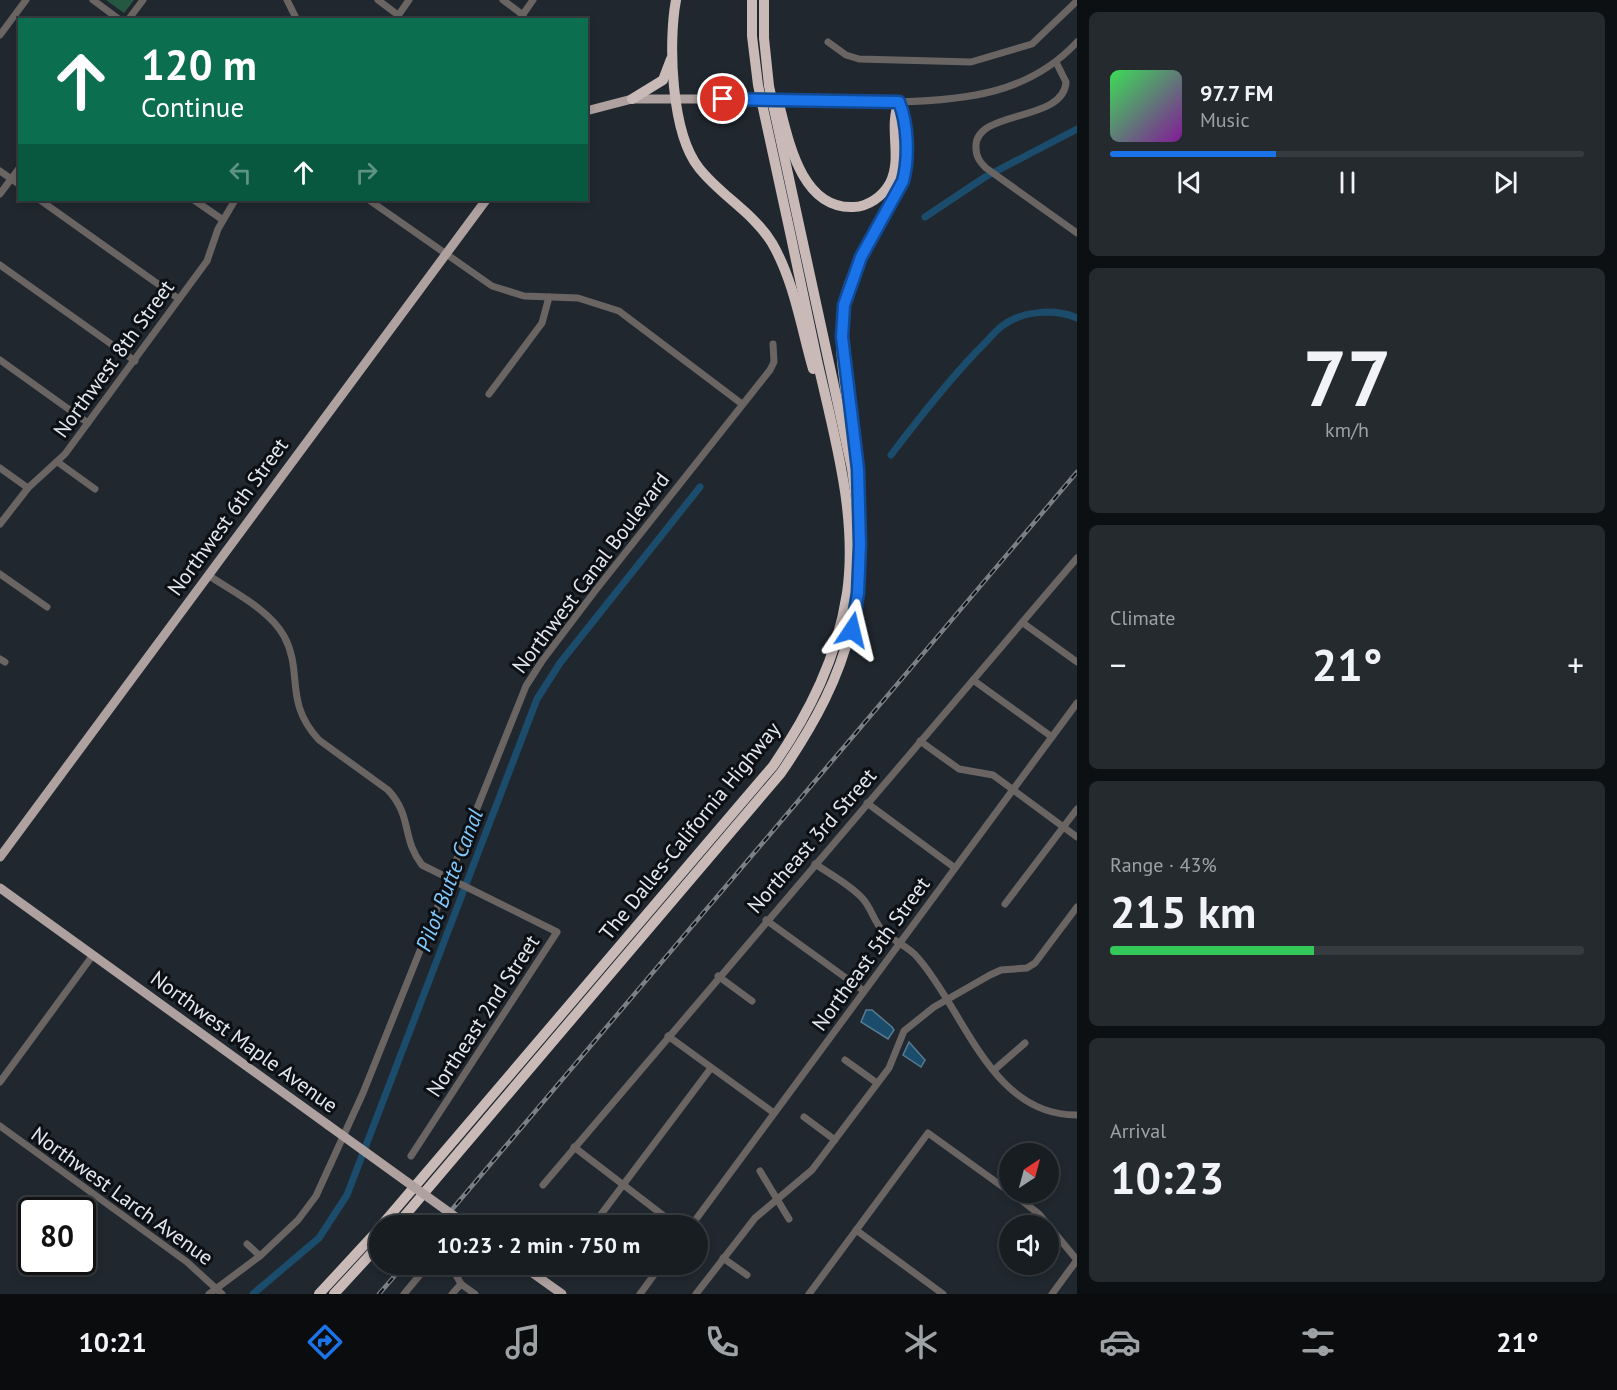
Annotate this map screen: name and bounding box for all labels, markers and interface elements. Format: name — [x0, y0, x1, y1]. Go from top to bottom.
text: 120 m — [141, 37, 257, 92]
icon: ahead — [42, 42, 120, 120]
pin — [697, 73, 748, 124]
text: 97.7 FM — [1200, 79, 1273, 107]
icon: arrive — [706, 82, 739, 115]
text: Continue — [141, 90, 244, 124]
text: Music — [1200, 107, 1249, 133]
icon: left — [224, 156, 257, 189]
icon: ahead — [287, 156, 320, 189]
icon: right — [350, 156, 383, 189]
icon: previous — [1173, 166, 1206, 199]
icon: pause — [1331, 166, 1364, 199]
icon: next — [1489, 166, 1522, 199]
street label: Northwest 8th Street — [47, 275, 180, 443]
text: 77 — [1303, 327, 1391, 428]
text: km/h — [1325, 417, 1369, 443]
street label: Northwest 6th Street — [161, 433, 294, 601]
street label: Northwest Canal Boulevard — [506, 467, 675, 679]
position arrow — [820, 598, 884, 662]
text: Climate — [1110, 605, 1176, 631]
text: 21° — [1312, 635, 1382, 693]
text: − — [1110, 643, 1127, 686]
text: + — [1567, 643, 1584, 686]
street label: The Dalles-California Highway — [593, 716, 786, 945]
street label: Northeast 3rd Street — [741, 763, 882, 919]
water label: Pilot Butte Canal — [409, 805, 489, 955]
text: Range · 43% — [1110, 852, 1217, 878]
street label: Northeast 5th Street — [806, 871, 936, 1036]
text: 215 km — [1110, 882, 1256, 940]
street label: Northeast 2nd Street — [420, 930, 545, 1102]
street label: Northwest Maple Avenue — [145, 965, 343, 1119]
text: Arrival — [1110, 1118, 1166, 1144]
street label: Northwest Larch Avenue — [26, 1120, 219, 1271]
north arrow — [999, 1143, 1059, 1203]
map controls — [999, 1143, 1059, 1275]
text: 10:23 — [1110, 1148, 1224, 1206]
speed limit sign: 80 — [18, 1197, 96, 1275]
button: sound — [999, 1215, 1059, 1275]
text: 10:23 · 2 min · 750 m — [437, 1231, 640, 1259]
icon: directions — [304, 1321, 346, 1363]
icon: music — [502, 1321, 544, 1363]
icon: phone — [701, 1321, 743, 1363]
icon: climate — [900, 1321, 942, 1363]
icon: car — [1099, 1321, 1141, 1363]
icon: filters — [1297, 1321, 1339, 1363]
text: 10:21 — [78, 1325, 147, 1359]
text: 21° — [1496, 1325, 1539, 1359]

